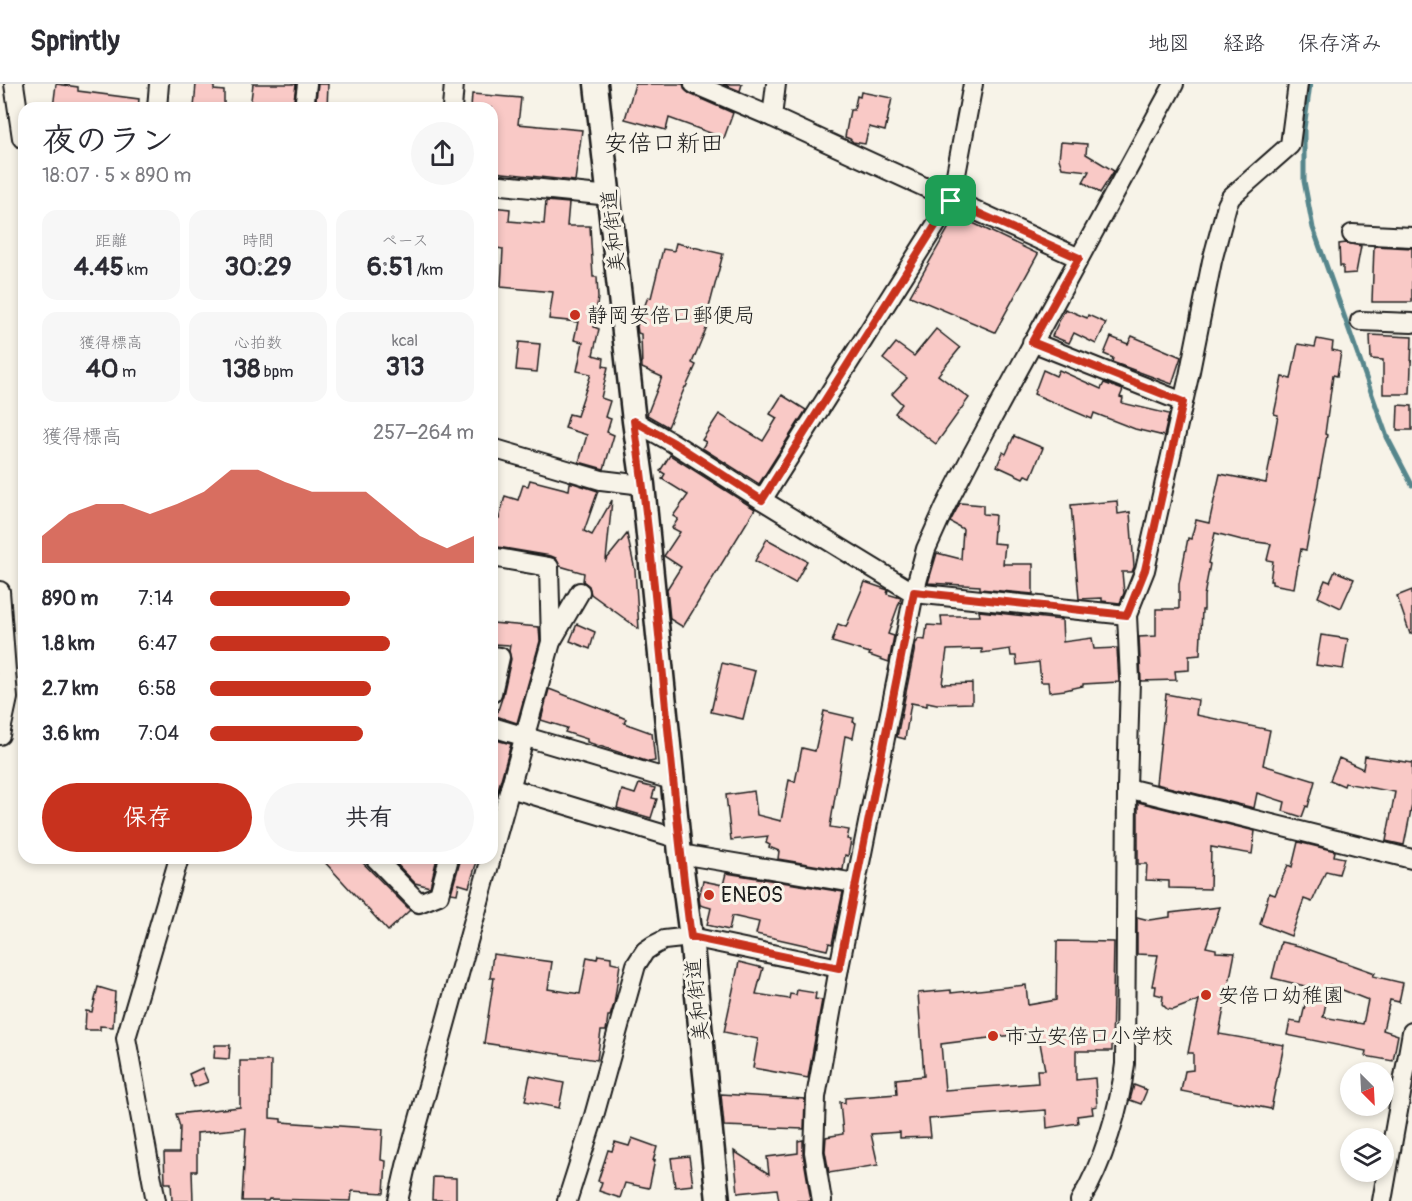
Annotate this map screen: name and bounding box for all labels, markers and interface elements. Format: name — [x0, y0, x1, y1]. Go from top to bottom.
text: Sprintly — [30, 24, 120, 59]
text: 地図 — [1148, 30, 1190, 57]
text: 経路 — [1223, 30, 1265, 57]
text: 保存済み — [1298, 30, 1382, 57]
text: 夜のラン — [42, 120, 174, 161]
button: share — [411, 122, 474, 185]
district label: 安倍口新田 — [604, 129, 724, 158]
text: 18:07 · 5 × 890 m — [42, 163, 191, 188]
pin — [925, 175, 976, 226]
icon: arrive — [934, 184, 967, 217]
street label: 美和街道 — [596, 188, 631, 274]
text: 距離 — [95, 231, 127, 251]
text: 時間 — [242, 231, 274, 251]
text: ペース — [381, 231, 429, 251]
text: 4.45 — [74, 251, 124, 283]
text: 30:29 — [224, 251, 292, 283]
text: 6:51 — [367, 251, 413, 283]
text: km — [124, 260, 148, 280]
text: /km — [413, 260, 443, 280]
place label: 静岡安倍口郵便局 — [587, 302, 755, 329]
marker: 静岡安倍口郵便局 — [568, 308, 582, 322]
text: kcal — [392, 331, 418, 351]
text: 獲得標高 — [79, 333, 143, 353]
text: 心拍数 — [234, 333, 282, 353]
text: 313 — [385, 351, 425, 383]
text: 40 — [86, 353, 119, 385]
text: 138 — [223, 353, 260, 385]
text: m — [119, 362, 136, 382]
text: bpm — [260, 362, 293, 382]
text: 257–264 m — [373, 420, 474, 445]
text: 獲得標高 — [42, 424, 122, 449]
text: 890 m — [42, 586, 98, 611]
text: 7:14 — [138, 586, 173, 611]
text: 1.8 km — [42, 631, 95, 656]
text: 6:47 — [138, 631, 177, 656]
text: 2.7 km — [42, 676, 99, 701]
text: 6:58 — [138, 676, 176, 701]
text: 3.6 km — [42, 721, 100, 746]
text: 7:04 — [138, 721, 179, 746]
button: 保存 — [42, 783, 252, 852]
button: 共有 — [264, 783, 474, 852]
place label: ENEOS — [721, 882, 783, 909]
marker: ENEOS — [702, 888, 716, 902]
street label: 美和街道 — [680, 957, 715, 1043]
place label: 安倍口幼稚園 — [1218, 982, 1344, 1009]
marker: 安倍口幼稚園 — [1199, 988, 1213, 1002]
place label: 市立安倍口小学校 — [1005, 1023, 1173, 1050]
marker: 市立安倍口小学校 — [986, 1029, 1000, 1043]
north arrow — [1340, 1062, 1394, 1116]
map controls — [1340, 1062, 1394, 1182]
button: layers — [1340, 1128, 1394, 1182]

